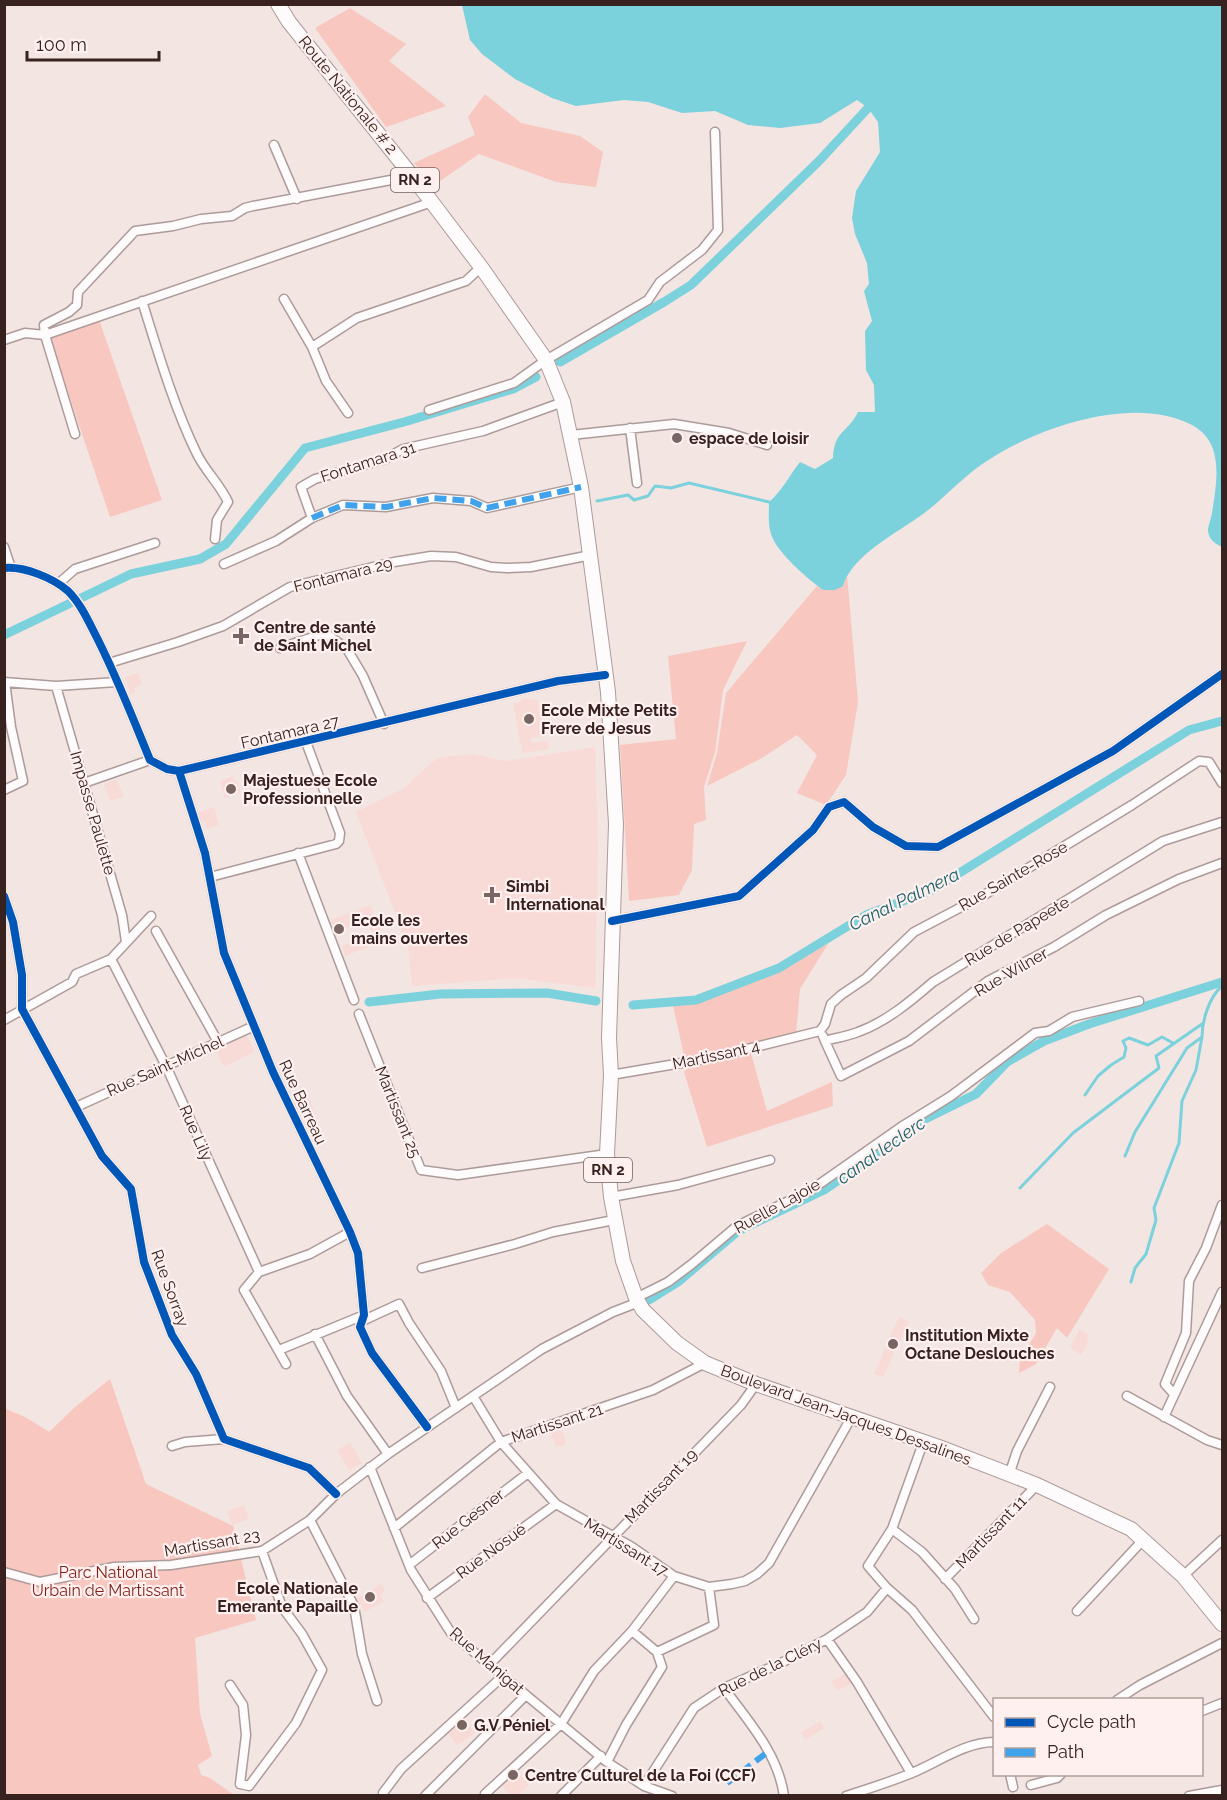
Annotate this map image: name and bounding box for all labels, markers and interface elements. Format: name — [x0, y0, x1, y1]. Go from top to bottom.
scale bar — [27, 24, 159, 62]
street label: Route Nationale # 2 — [295, 32, 401, 158]
text: 100 m — [36, 34, 87, 55]
road number: RN 2 — [391, 168, 439, 192]
place label: espace de loisir — [689, 429, 809, 448]
marker: espace de loisir — [670, 431, 684, 445]
street label: Fontamara 31 — [318, 438, 418, 486]
street label: Fontamara 29 — [292, 554, 394, 596]
place label: Centre de santé de Saint Michel — [254, 618, 376, 655]
marker: Centre de santé de Saint Michel — [232, 627, 250, 645]
place label: Ecole Mixte Petits Frere de Jesus — [541, 701, 677, 738]
street label: Fontamara 27 — [239, 711, 341, 753]
marker: Ecole Mixte Petits Frere de Jesus — [522, 712, 536, 726]
street label: Impasse Paulette — [66, 749, 120, 877]
place label: Majestuese Ecole Professionnelle — [243, 771, 378, 808]
marker: Majestuese Ecole Professionnelle — [224, 782, 238, 796]
street label: Rue Sainte-Rose — [955, 837, 1071, 915]
water label: Canal Palmera — [845, 863, 963, 935]
place label: Simbi International — [506, 877, 606, 914]
marker: Simbi International — [483, 886, 501, 904]
street label: Rue de Papeete — [961, 892, 1073, 970]
place label: Ecole les mains ouvertes — [351, 911, 468, 948]
marker: Ecole les mains ouvertes — [332, 922, 346, 936]
street label: Rue Wilner — [971, 943, 1051, 1001]
street label: Rue Saint-Michel — [104, 1031, 227, 1100]
street label: Martissant 4 — [671, 1036, 762, 1074]
street label: Rue Barreau — [275, 1057, 331, 1147]
street label: Martissant 25 — [371, 1063, 425, 1161]
street label: Rue Lily — [175, 1102, 217, 1164]
water label: canal leclerc — [833, 1111, 930, 1188]
road number: RN 2 — [584, 1158, 632, 1182]
street label: Ruelle Lajoie — [731, 1175, 823, 1237]
street label: Rue Sorray — [147, 1247, 193, 1330]
place label: Institution Mixte Octane Deslouches — [905, 1326, 1054, 1363]
marker: Institution Mixte Octane Deslouches — [886, 1337, 900, 1351]
street label: Boulevard Jean-Jacques Dessalines — [718, 1361, 974, 1469]
street label: Martissant 21 — [509, 1399, 605, 1447]
street label: Martissant 19 — [621, 1445, 701, 1527]
street label: Rue Gesner — [428, 1485, 508, 1553]
street label: Martissant 11 — [952, 1492, 1030, 1572]
street label: Martissant 17 — [581, 1514, 672, 1581]
street label: Rue Nosué — [452, 1519, 530, 1583]
street label: Martissant 23 — [163, 1525, 261, 1561]
park label: Parc National Urbain de Martissant — [32, 1563, 185, 1600]
place label: Ecole Nationale Emerante Papaille — [217, 1579, 358, 1616]
marker: Ecole Nationale Emerante Papaille — [363, 1590, 377, 1604]
street label: Rue Manigat — [446, 1623, 529, 1699]
street label: Rue de la Cléry — [715, 1634, 825, 1700]
legend — [993, 1698, 1203, 1776]
text: Cycle path — [1047, 1711, 1136, 1732]
place label: G.V Péniel — [474, 1716, 551, 1735]
marker: G.V Péniel — [455, 1718, 469, 1732]
text: Path — [1047, 1741, 1084, 1762]
place label: Centre Culturel de la Foi (CCF) — [525, 1766, 756, 1785]
marker: Centre Culturel de la Foi (CCF) — [506, 1768, 520, 1782]

